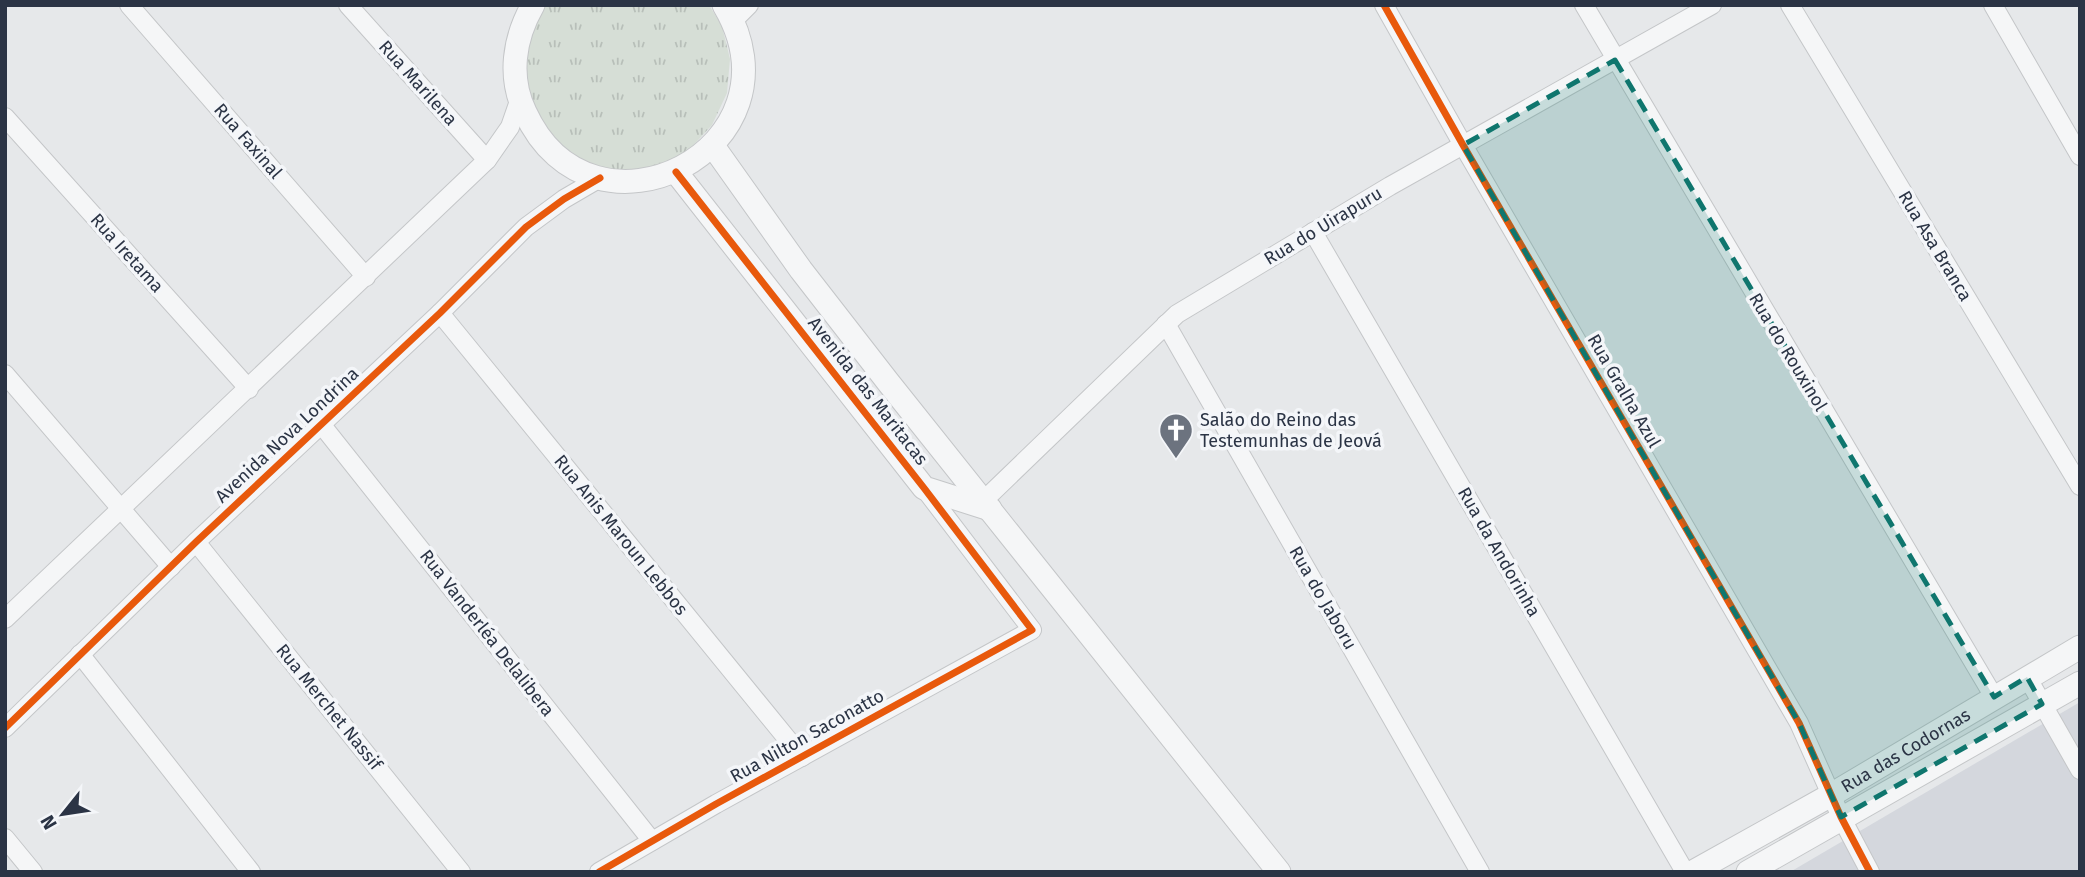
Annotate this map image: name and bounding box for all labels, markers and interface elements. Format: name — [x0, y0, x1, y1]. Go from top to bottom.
street label: Rua Marilena — [374, 36, 462, 130]
street label: Rua Faxinal — [209, 99, 287, 183]
street label: Rua do Uirapuru — [1260, 182, 1386, 270]
street label: Rua Asa Branca — [1893, 187, 1977, 305]
street label: Rua Iretama — [86, 209, 168, 297]
street label: Rua do Rouxinol — [1744, 289, 1832, 415]
street label: Avenida das Maritacas — [803, 313, 933, 469]
street label: Rua Gralha Azul — [1583, 330, 1665, 452]
street label: Avenida Nova Londrina — [211, 363, 363, 507]
place label: Salão do Reino das Testemunhas de Jeová — [1200, 409, 1382, 452]
church icon: Salão do Reino das Testemunhas de Jeová — [1157, 411, 1195, 460]
street label: Rua Anis Maroun Lebbos — [549, 450, 693, 620]
street label: Rua da Andorinha — [1453, 483, 1545, 621]
street label: Rua do Jaboru — [1285, 542, 1361, 654]
street label: Rua Vanderléa Delalibera — [415, 545, 559, 721]
street label: Rua Merchet Nassif — [271, 639, 388, 776]
street label: Rua Nilton Saconatto — [726, 685, 888, 787]
street label: Rua das Codornas — [1837, 704, 1974, 797]
north arrow — [28, 779, 98, 849]
text: N — [36, 811, 62, 833]

